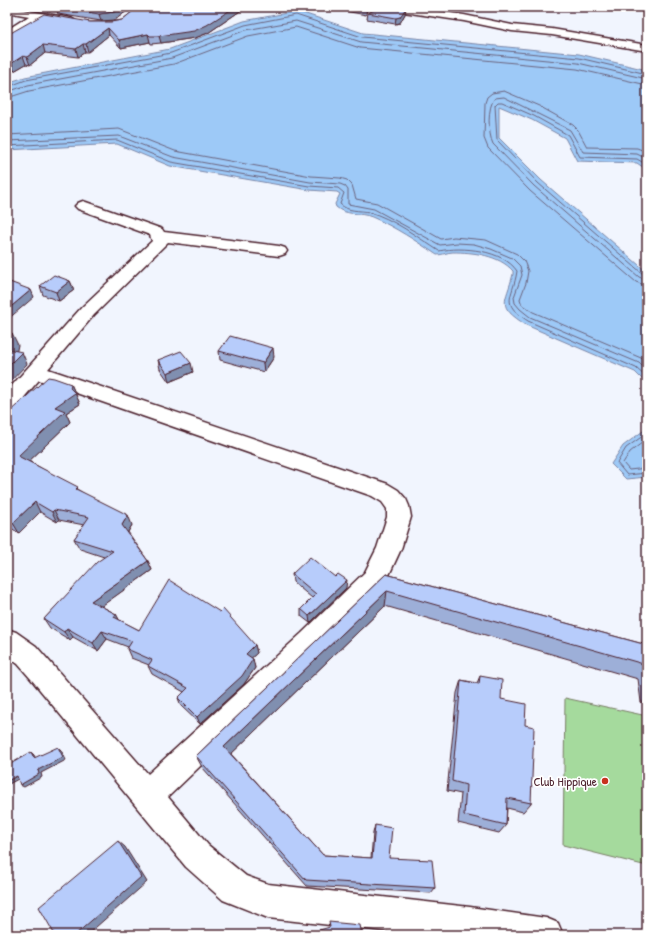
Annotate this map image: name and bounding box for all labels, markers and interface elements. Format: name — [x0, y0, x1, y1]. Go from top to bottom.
place label: Club Hippique — [533, 772, 597, 790]
marker: Club Hippique — [600, 776, 610, 786]

